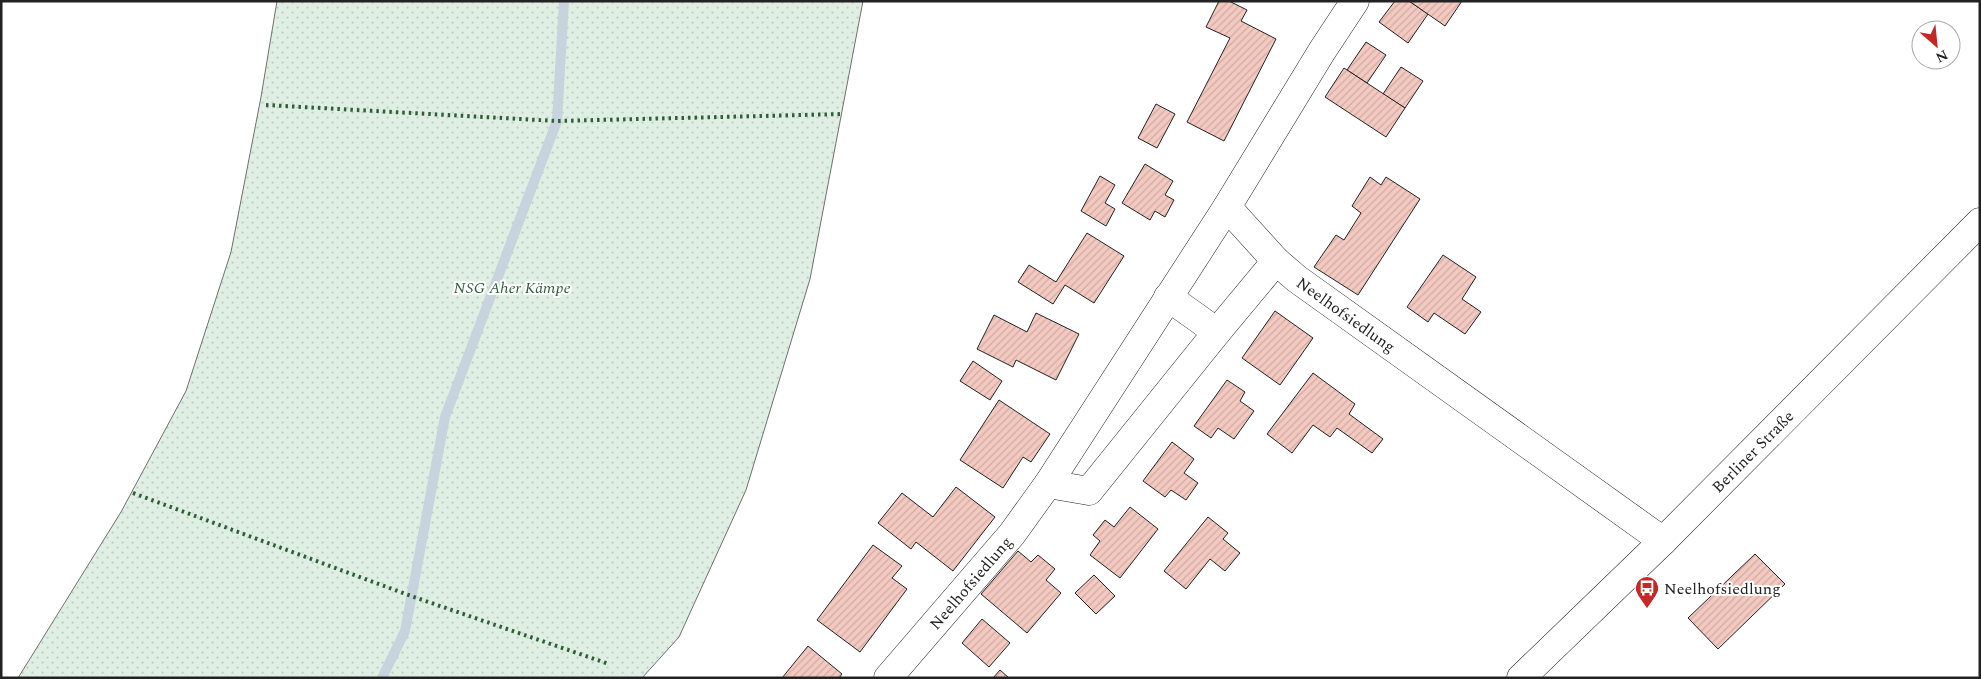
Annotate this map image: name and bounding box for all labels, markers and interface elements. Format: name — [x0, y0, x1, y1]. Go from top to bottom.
north arrow — [1911, 20, 1961, 70]
text: N — [1932, 44, 1952, 68]
street label: Neelhofsiedlung — [1291, 271, 1400, 359]
park label: NSG Aher Kämpe — [454, 276, 570, 300]
street label: Berliner Straße — [1706, 405, 1800, 499]
street label: Neelhofsiedlung — [924, 531, 1018, 635]
bus stop icon: Neelhofsiedlung — [1634, 575, 1660, 609]
place label: Neelhofsiedlung — [1664, 577, 1781, 601]

